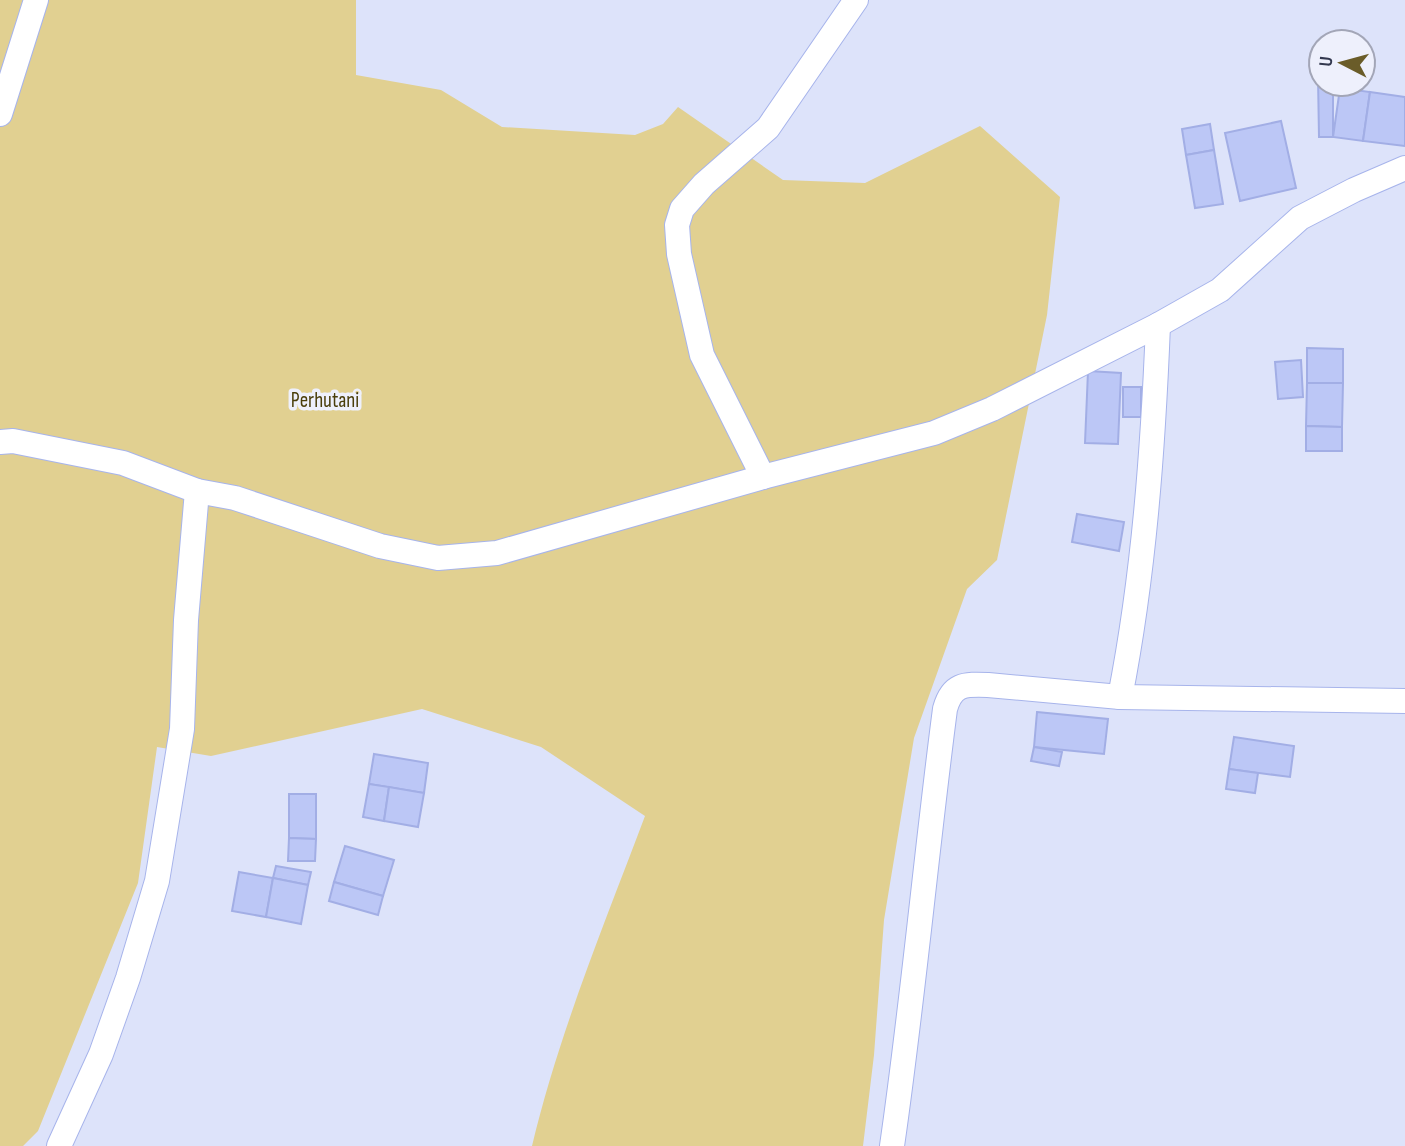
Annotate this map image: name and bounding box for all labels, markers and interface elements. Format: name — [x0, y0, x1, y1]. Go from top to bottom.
north arrow — [1307, 28, 1377, 98]
text: U — [1315, 55, 1339, 68]
park label: Perhutani — [291, 388, 359, 413]

